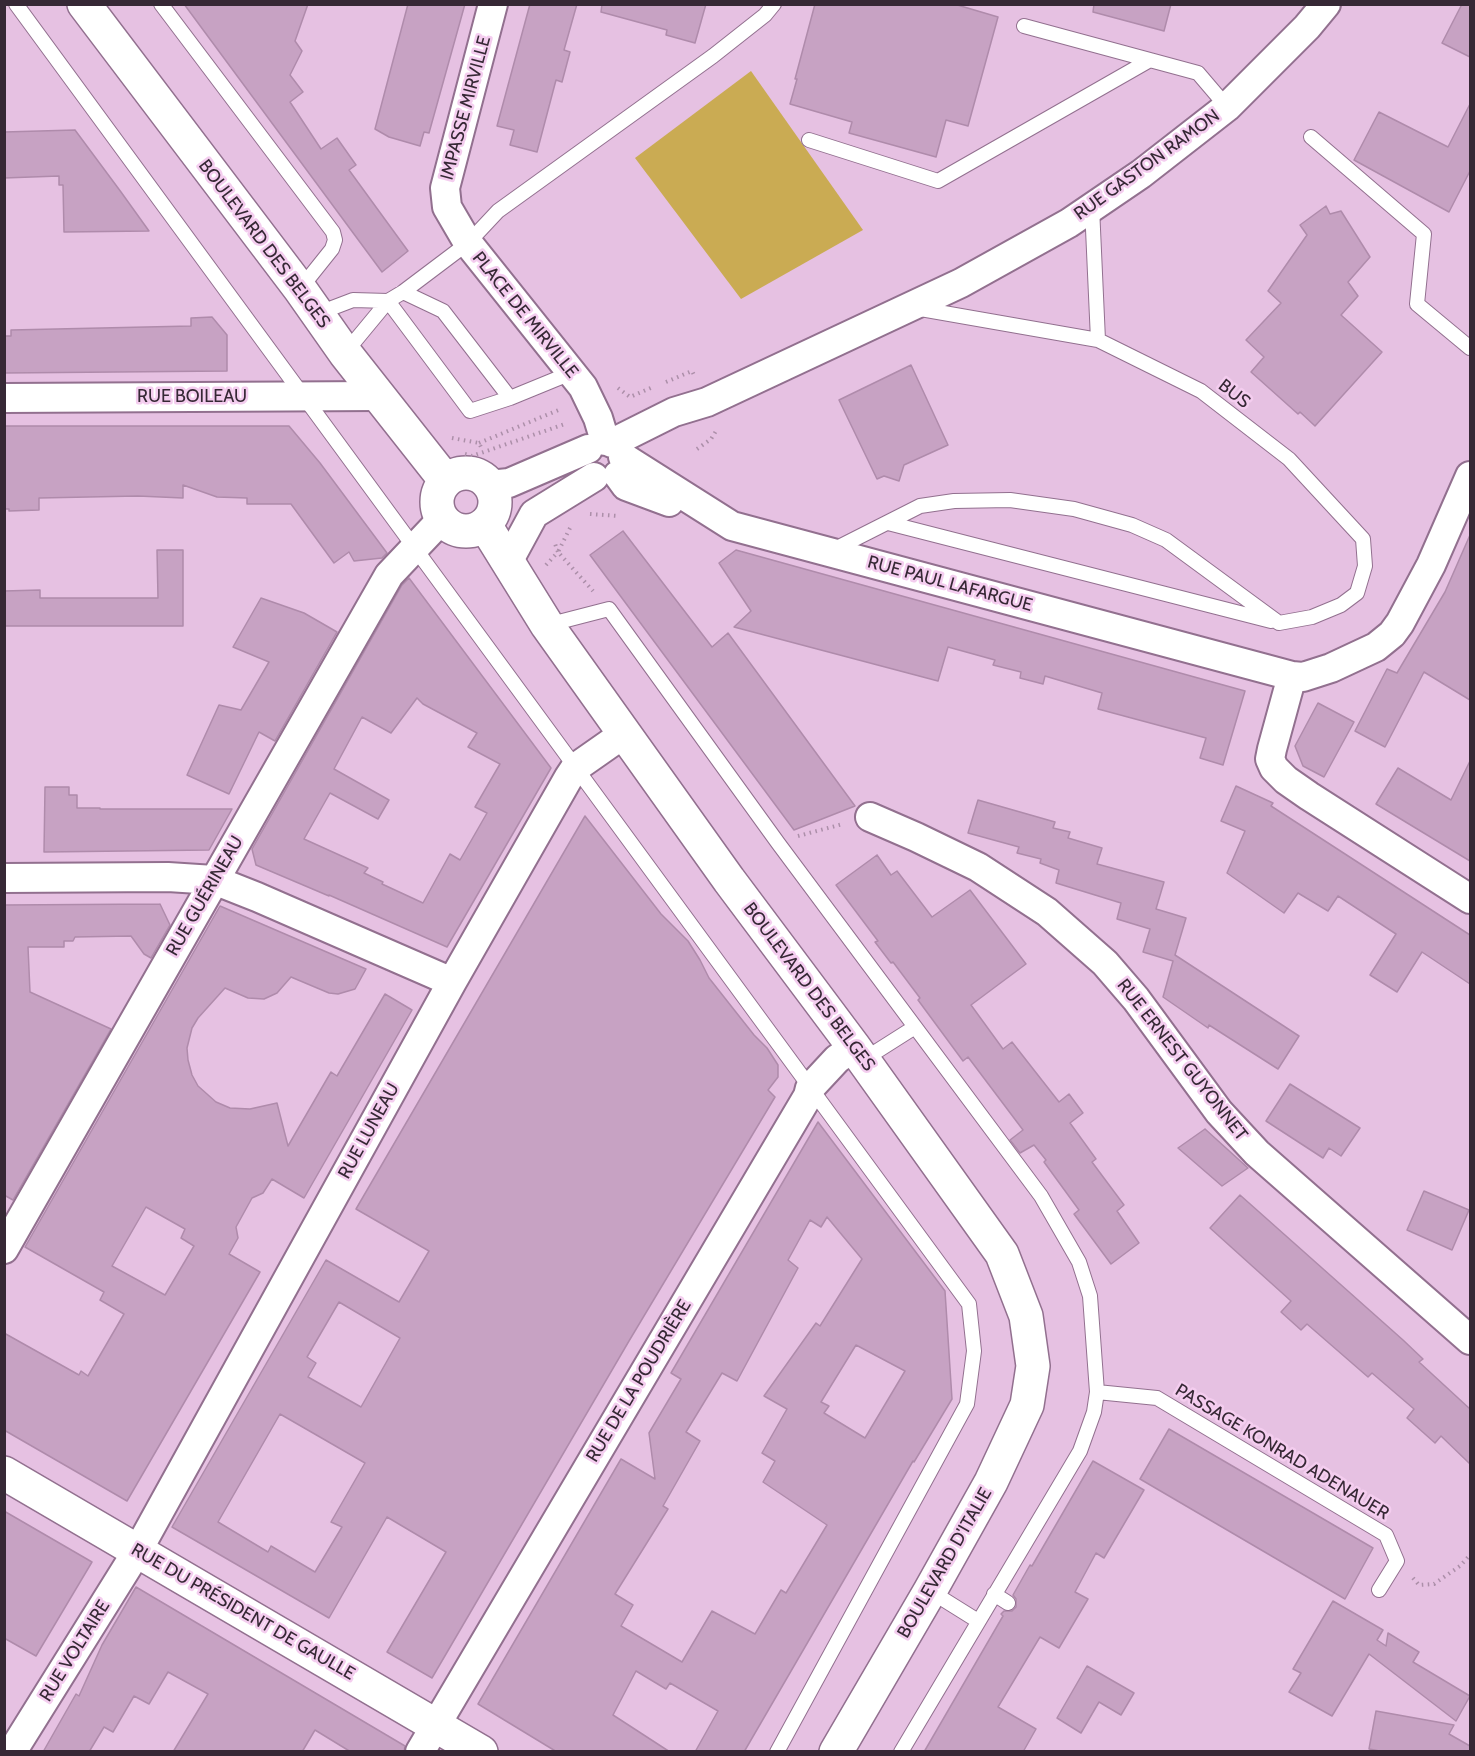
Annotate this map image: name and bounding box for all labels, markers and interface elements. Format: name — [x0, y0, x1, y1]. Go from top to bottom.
street label: IMPASSE MIRVILLE — [436, 34, 496, 182]
street label: RUE GASTON RAMON — [1070, 105, 1224, 225]
street label: BOULEVARD DES BELGES — [194, 156, 334, 332]
street label: PLACE DE MIRVILLE — [468, 248, 582, 382]
street label: BUS — [1214, 375, 1254, 413]
street label: RUE BOILEAU — [137, 386, 247, 408]
street label: RUE PAUL LAFARGUE — [865, 552, 1035, 616]
street label: RUE GUÉRINEAU — [162, 832, 248, 960]
street label: BOULEVARD DES BELGES — [739, 899, 879, 1075]
street label: RUE ERNEST GUYONNET — [1112, 975, 1252, 1145]
street label: RUE LUNEAU — [334, 1079, 404, 1183]
street label: RUE DE LA POUDRIÈRE — [582, 1296, 696, 1466]
street label: PASSAGE KONRAD ADENAUER — [1171, 1380, 1393, 1524]
street label: BOULEVARD D'ITALIE — [893, 1484, 997, 1642]
street label: RUE DU PRÉSIDENT DE GAULLE — [127, 1539, 359, 1685]
street label: RUE VOLTAIRE — [35, 1596, 115, 1706]

